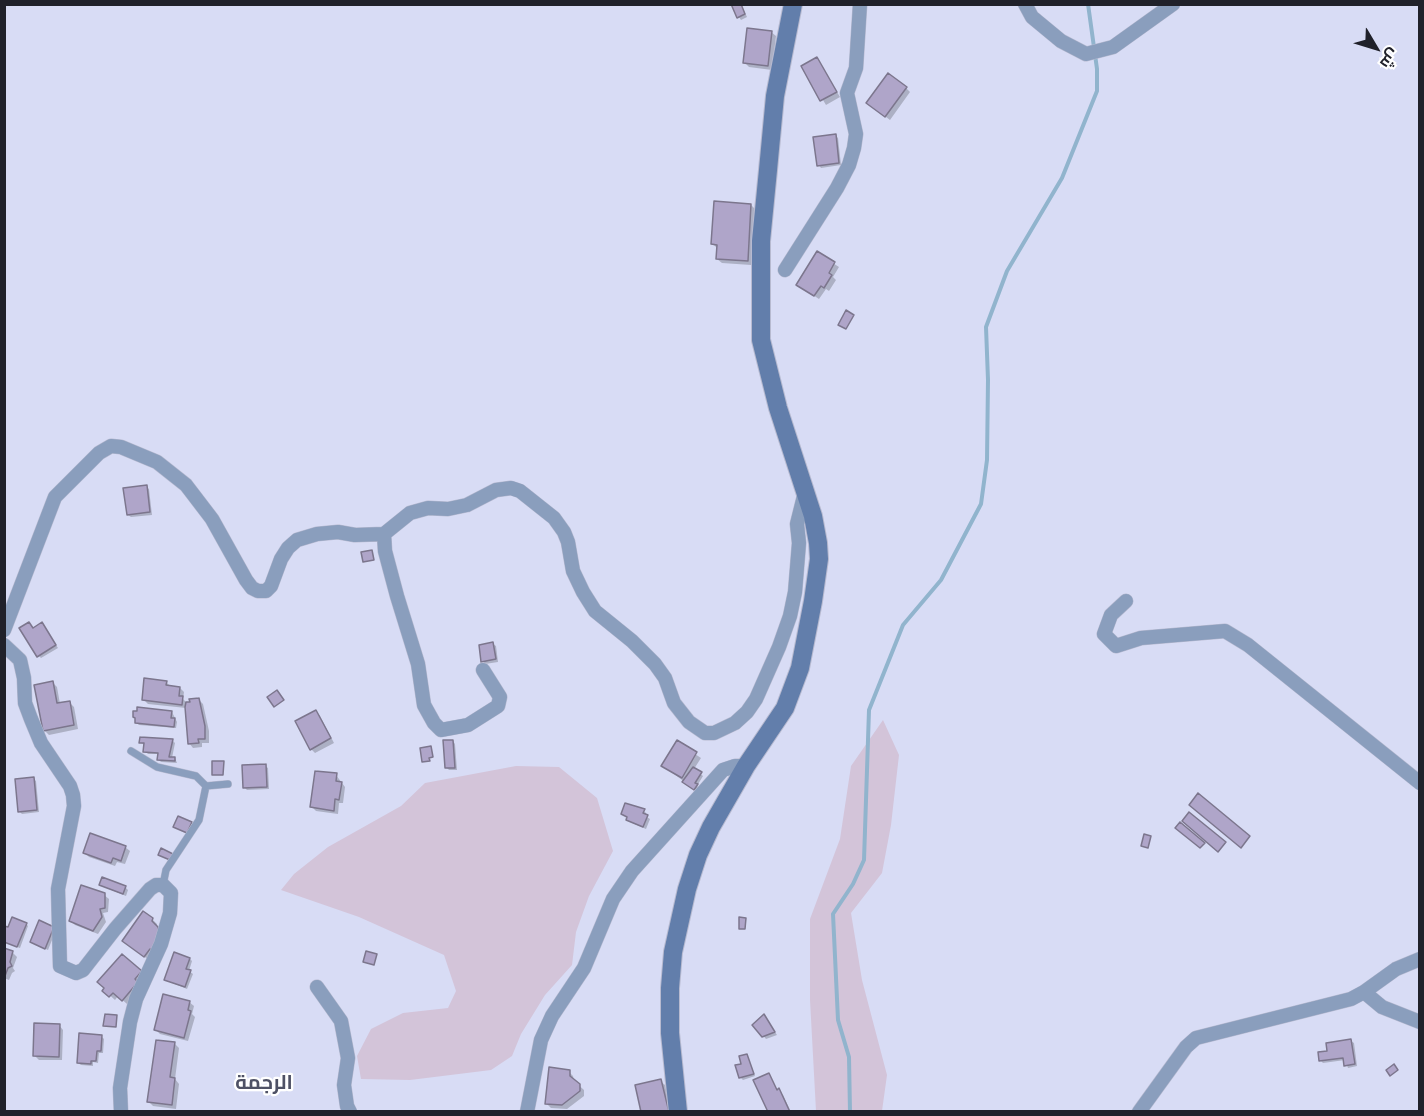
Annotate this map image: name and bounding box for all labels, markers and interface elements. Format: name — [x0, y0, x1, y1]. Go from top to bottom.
north arrow — [1346, 18, 1406, 78]
text: ش — [1377, 45, 1404, 73]
district label: الرجمة — [235, 1070, 293, 1094]

